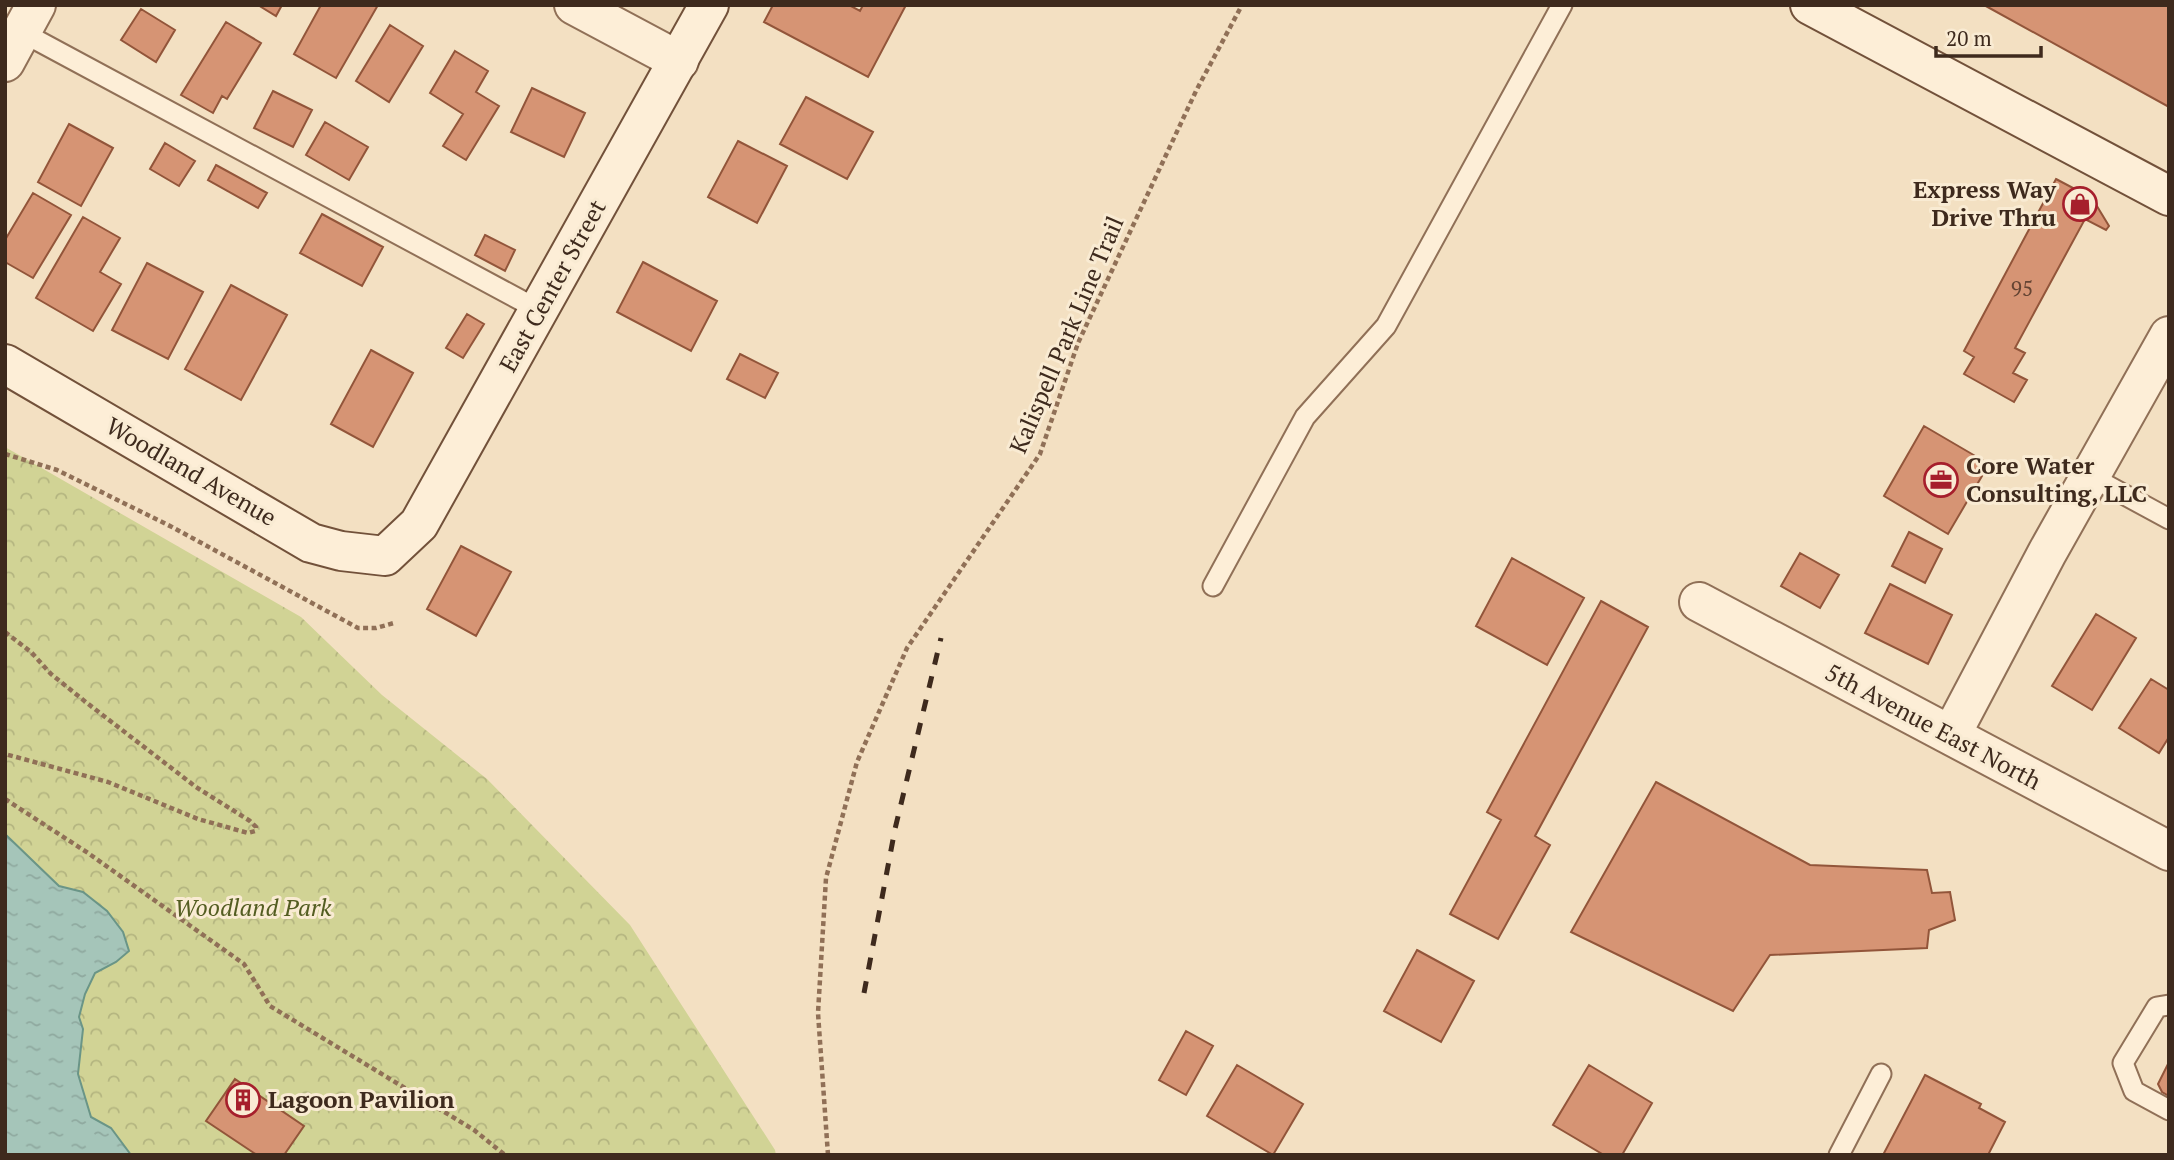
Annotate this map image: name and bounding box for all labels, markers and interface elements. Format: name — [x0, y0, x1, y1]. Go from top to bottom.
scale bar — [1936, 14, 2041, 58]
text: 20 m — [1946, 24, 1992, 52]
place label: Express Way Drive Thru — [1913, 173, 2057, 233]
shop icon: Express Way Drive Thru — [2061, 185, 2099, 223]
street label: East Center Street — [491, 194, 613, 377]
street label: Kalispell Park Line Trail — [1002, 211, 1131, 458]
house number: 95 — [2011, 274, 2033, 302]
street label: Woodland Avenue — [101, 409, 282, 533]
place label: Core Water Consulting, LLC — [1966, 449, 2147, 509]
office icon: Core Water Consulting, LLC — [1922, 461, 1960, 499]
street label: 5th Avenue East North — [1820, 656, 2047, 797]
park label: Woodland Park — [174, 891, 332, 923]
building icon: Lagoon Pavilion — [224, 1081, 262, 1119]
place label: Lagoon Pavilion — [268, 1083, 455, 1115]

